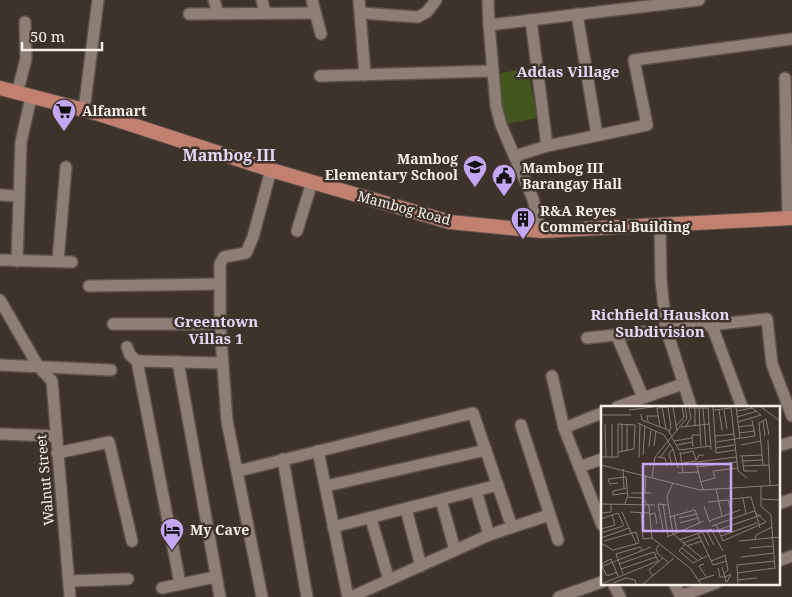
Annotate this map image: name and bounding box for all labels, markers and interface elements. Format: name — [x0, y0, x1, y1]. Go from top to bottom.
scale bar — [22, 20, 102, 52]
text: 50 m — [30, 26, 65, 46]
district label: Addas Village — [517, 61, 619, 81]
supermarket icon: Alfamart — [51, 98, 77, 132]
place label: Alfamart — [82, 101, 147, 120]
district label: Mambog III — [182, 144, 276, 166]
place label: Mambog Elementary School — [325, 149, 458, 184]
school or university icon: Mambog Elementary School — [462, 154, 488, 188]
place label: Mambog III Barangay Hall — [522, 158, 622, 193]
public building icon: Mambog III Barangay Hall — [491, 163, 517, 197]
street label: Mambog Road — [355, 186, 453, 229]
place label: R&A Reyes Commercial Building — [540, 201, 690, 236]
building icon: R&A Reyes Commercial Building — [510, 206, 536, 240]
district label: Richfield Hauskon Subdivision — [590, 304, 730, 341]
district label: Greentown Villas 1 — [174, 311, 258, 348]
inset map — [601, 406, 780, 584]
street label: Walnut Street — [31, 434, 58, 526]
hotel icon: My Cave — [159, 517, 185, 551]
place label: My Cave — [190, 520, 249, 539]

